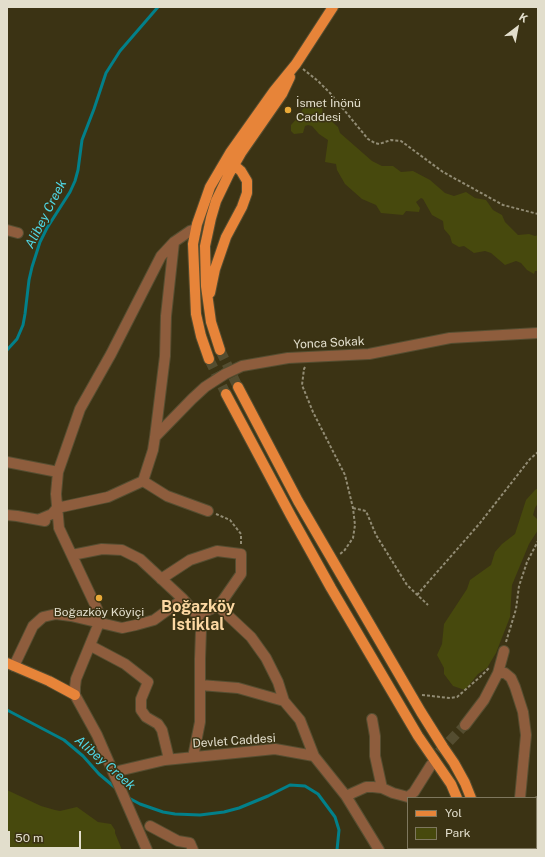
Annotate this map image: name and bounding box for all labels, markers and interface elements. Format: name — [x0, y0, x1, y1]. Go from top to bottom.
north arrow — [497, 8, 537, 48]
text: K — [517, 11, 530, 25]
place label: İsmet İnönü Caddesi — [296, 96, 361, 124]
marker: İsmet İnönü Caddesi — [283, 105, 293, 115]
water label: Alibey Creek — [22, 177, 70, 251]
street label: Yonca Sokak — [293, 334, 365, 352]
marker: Boğazköy Köyiçi — [94, 593, 104, 603]
district label: Boğazköy İstiklal — [161, 597, 235, 635]
place label: Boğazköy Köyiçi — [54, 605, 144, 619]
street label: Devlet Caddesi — [192, 731, 276, 751]
water label: Alibey Creek — [72, 733, 138, 793]
legend — [407, 797, 537, 849]
text: Yol — [445, 806, 462, 820]
scale bar — [10, 823, 83, 849]
text: Park — [445, 826, 471, 840]
text: 50 m — [15, 831, 43, 845]

